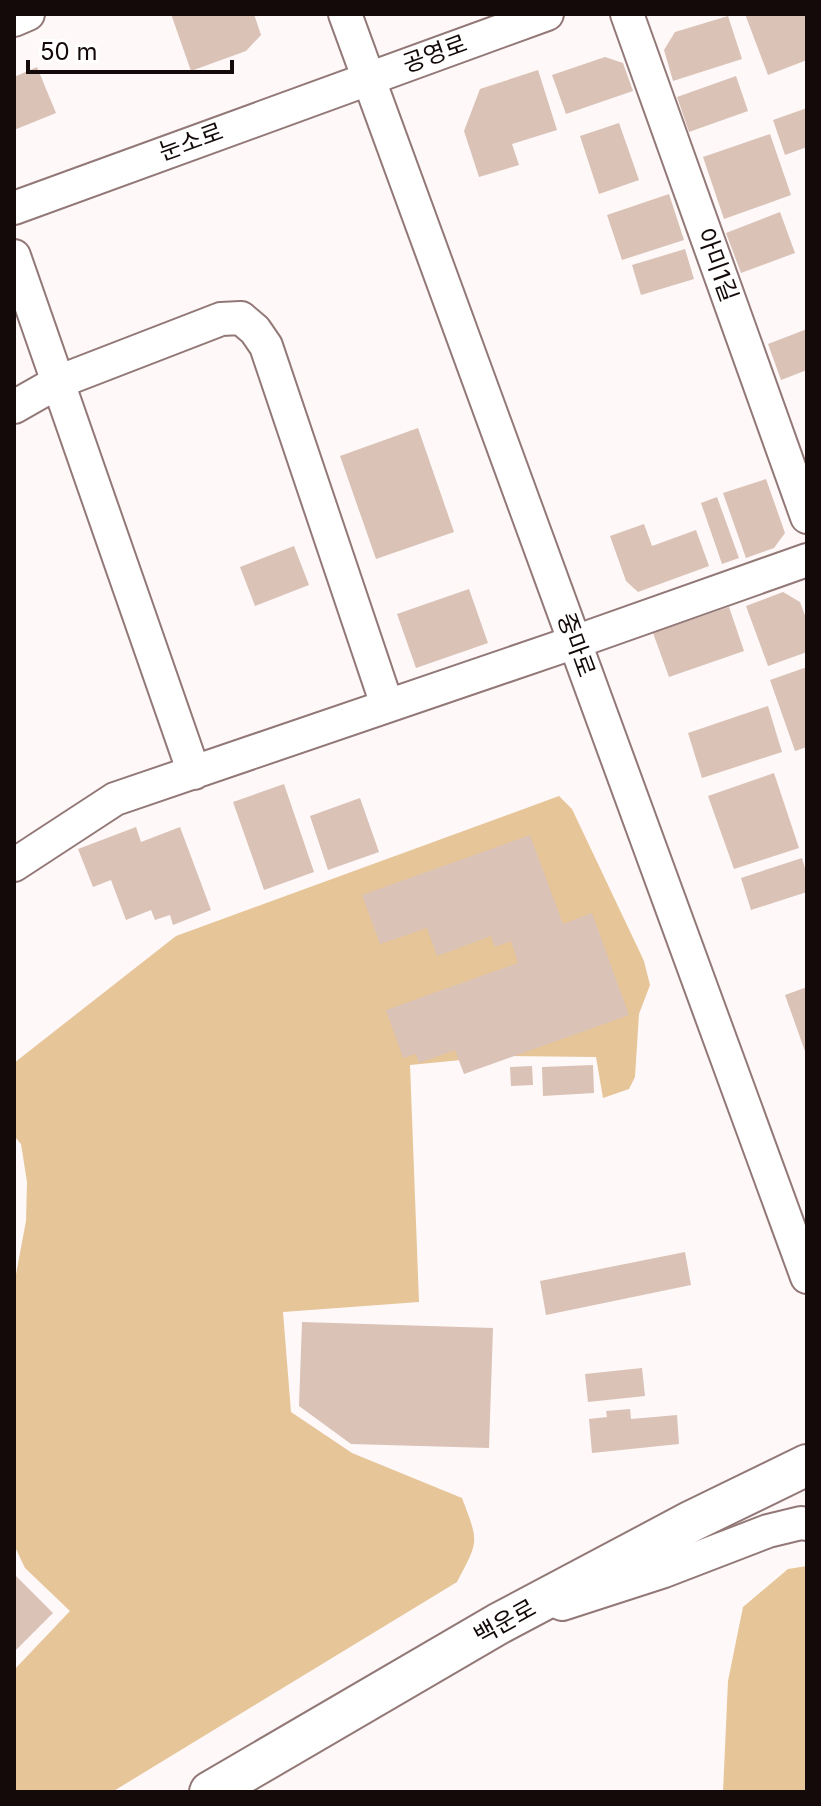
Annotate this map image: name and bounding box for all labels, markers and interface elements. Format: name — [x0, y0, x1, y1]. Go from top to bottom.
scale bar — [28, 24, 232, 74]
street label: 공영로 — [399, 29, 471, 78]
text: 50 m — [40, 37, 98, 66]
street label: 눈소로 — [155, 117, 227, 166]
street label: 아미1길 — [691, 224, 744, 306]
street label: 중마로 — [552, 609, 601, 681]
street label: 백운로 — [469, 1593, 541, 1650]

